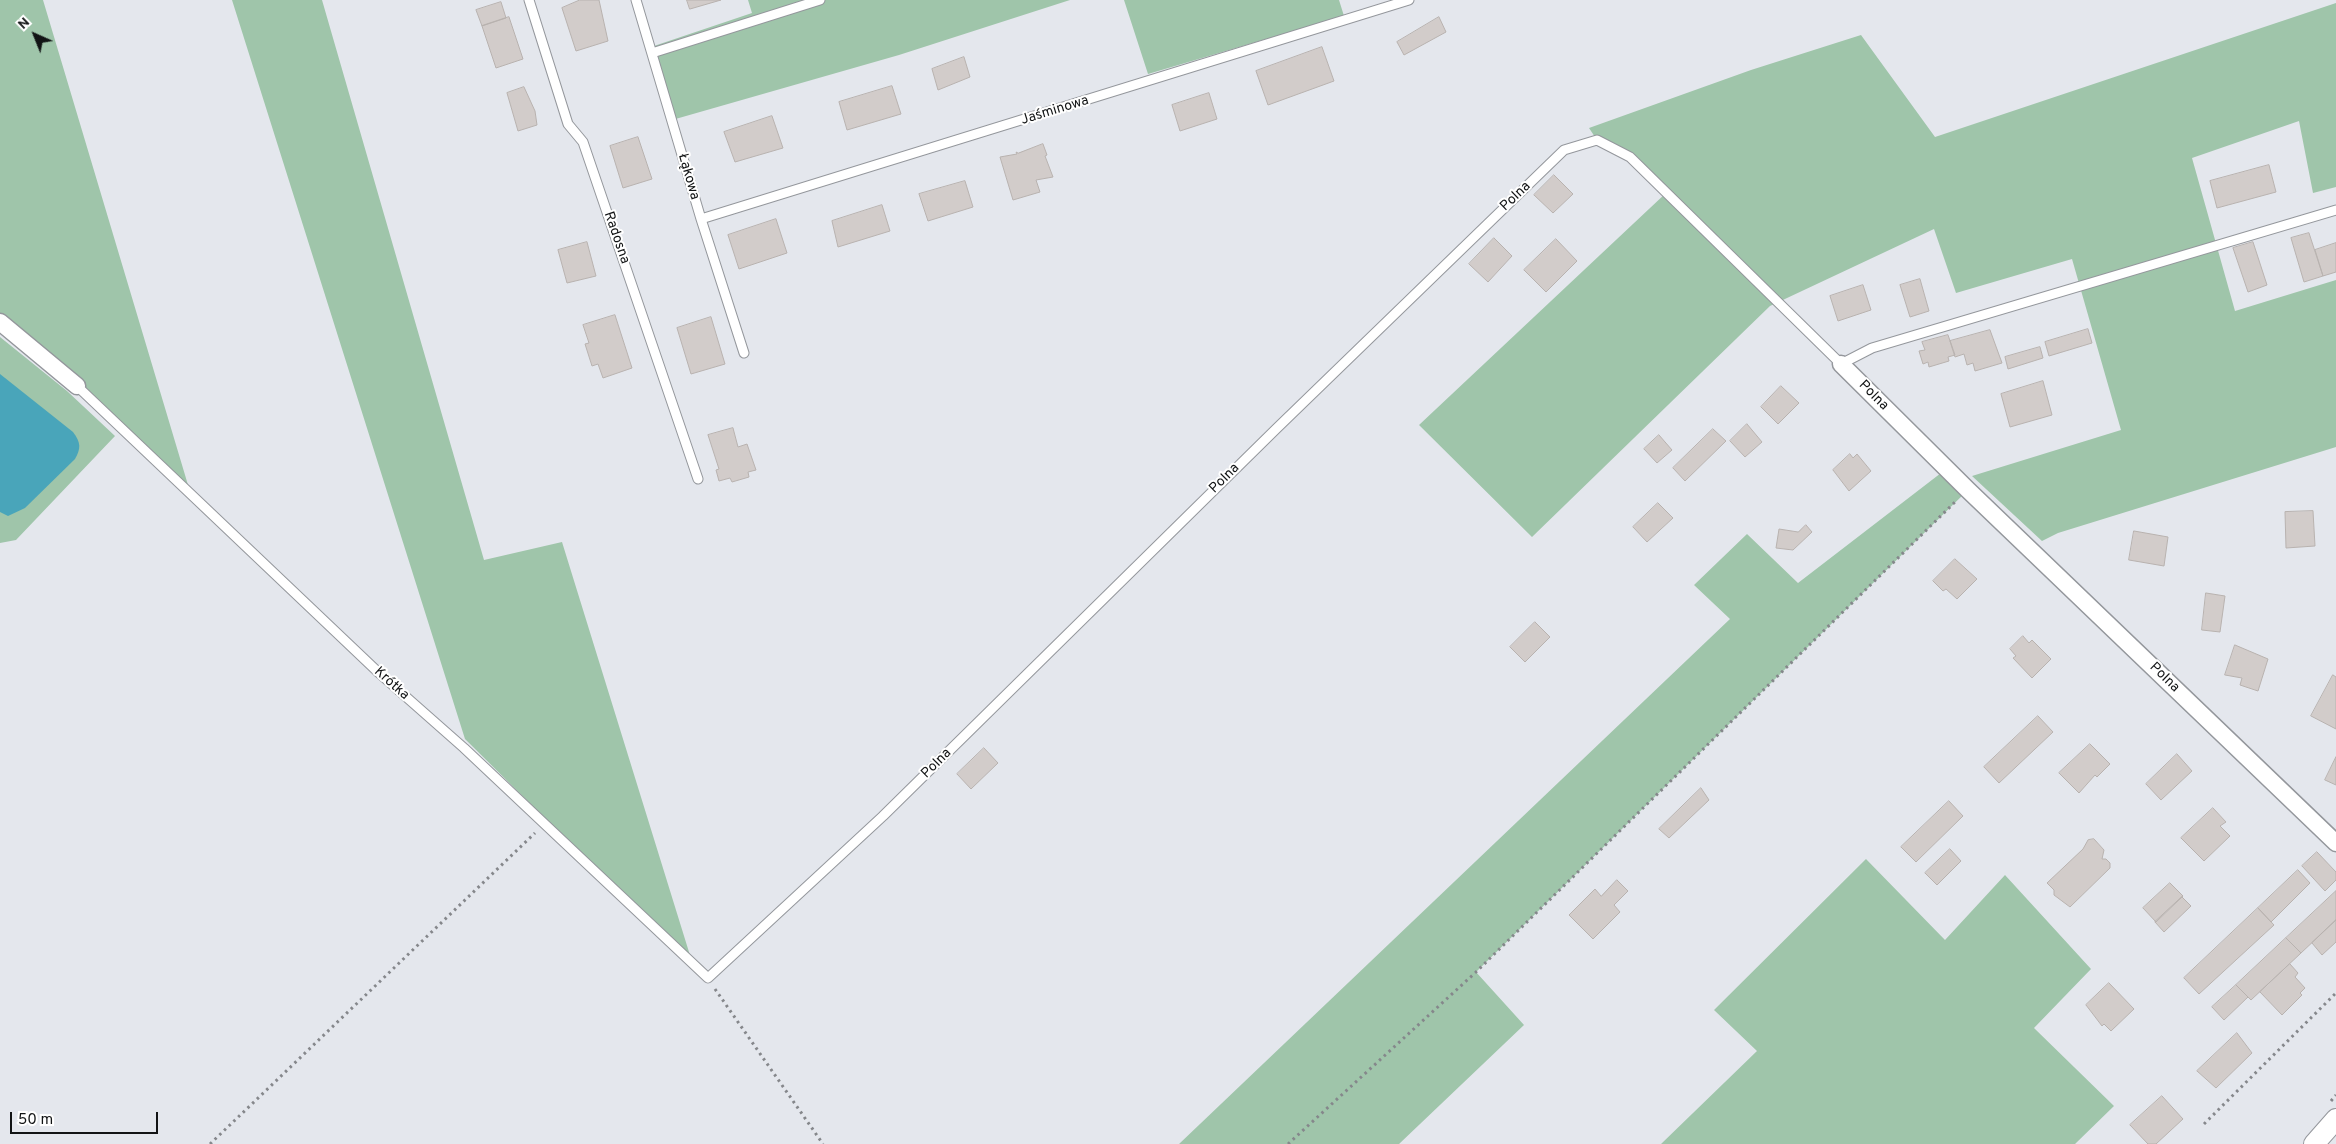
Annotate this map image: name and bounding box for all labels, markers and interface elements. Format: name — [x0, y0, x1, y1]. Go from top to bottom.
north arrow — [10, 10, 60, 60]
text: N — [15, 14, 34, 33]
street label: Jaśminowa — [1019, 93, 1091, 129]
street label: Łąkowa — [673, 152, 703, 202]
street label: Polna — [1497, 179, 1535, 215]
street label: Radosna — [599, 210, 633, 266]
street label: Polna — [1854, 377, 1892, 415]
street label: Polna — [1206, 460, 1244, 498]
street label: Polna — [2145, 660, 2183, 696]
street label: Krótka — [370, 664, 412, 704]
street label: Polna — [918, 745, 956, 783]
scale bar — [12, 1102, 160, 1134]
text: 50 m — [18, 1111, 53, 1130]

